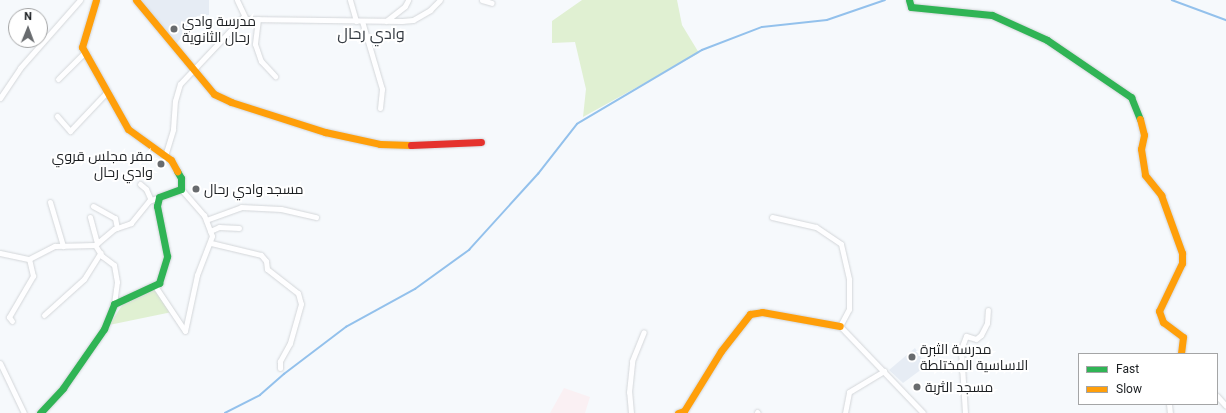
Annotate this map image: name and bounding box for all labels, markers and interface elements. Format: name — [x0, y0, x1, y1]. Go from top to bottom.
north arrow — [8, 8, 48, 48]
text: N — [24, 10, 32, 23]
place label: مدرسة وادي رحال الثانوية — [182, 13, 256, 46]
marker: مدرسة وادي رحال الثانوية — [169, 24, 179, 34]
district label: وادي رحال — [337, 24, 405, 44]
place label: مقر مجلس قروي وادي رحال — [52, 148, 153, 180]
marker: مقر مجلس قروي وادي رحال — [156, 159, 166, 169]
place label: مسجد وادي رحال — [204, 181, 304, 197]
marker: مسجد وادي رحال — [191, 184, 201, 194]
place label: مدرسة الثبرة الاساسية المختلطة — [920, 341, 1028, 374]
marker: مدرسة الثبرة الاساسية المختلطة — [907, 352, 917, 362]
legend — [1078, 353, 1218, 405]
text: Fast — [1116, 362, 1139, 376]
place label: مسجد الثربة — [925, 379, 993, 395]
marker: مسجد الثربة — [912, 382, 922, 392]
text: Slow — [1116, 382, 1142, 396]

